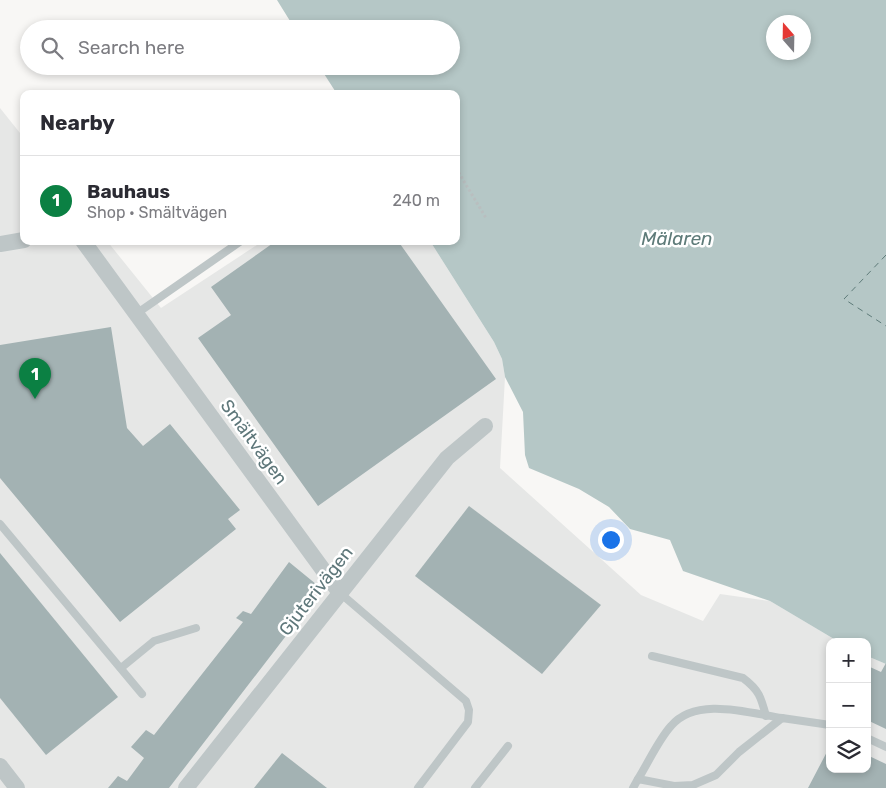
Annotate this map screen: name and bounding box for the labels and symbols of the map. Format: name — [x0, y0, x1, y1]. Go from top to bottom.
north arrow — [766, 15, 811, 60]
water label: Mälaren — [641, 227, 713, 250]
pin: 1 — [19, 358, 51, 399]
street label: Smältvägen — [216, 395, 292, 489]
your location — [598, 527, 624, 553]
street label: Gjuterivägen — [274, 542, 358, 640]

